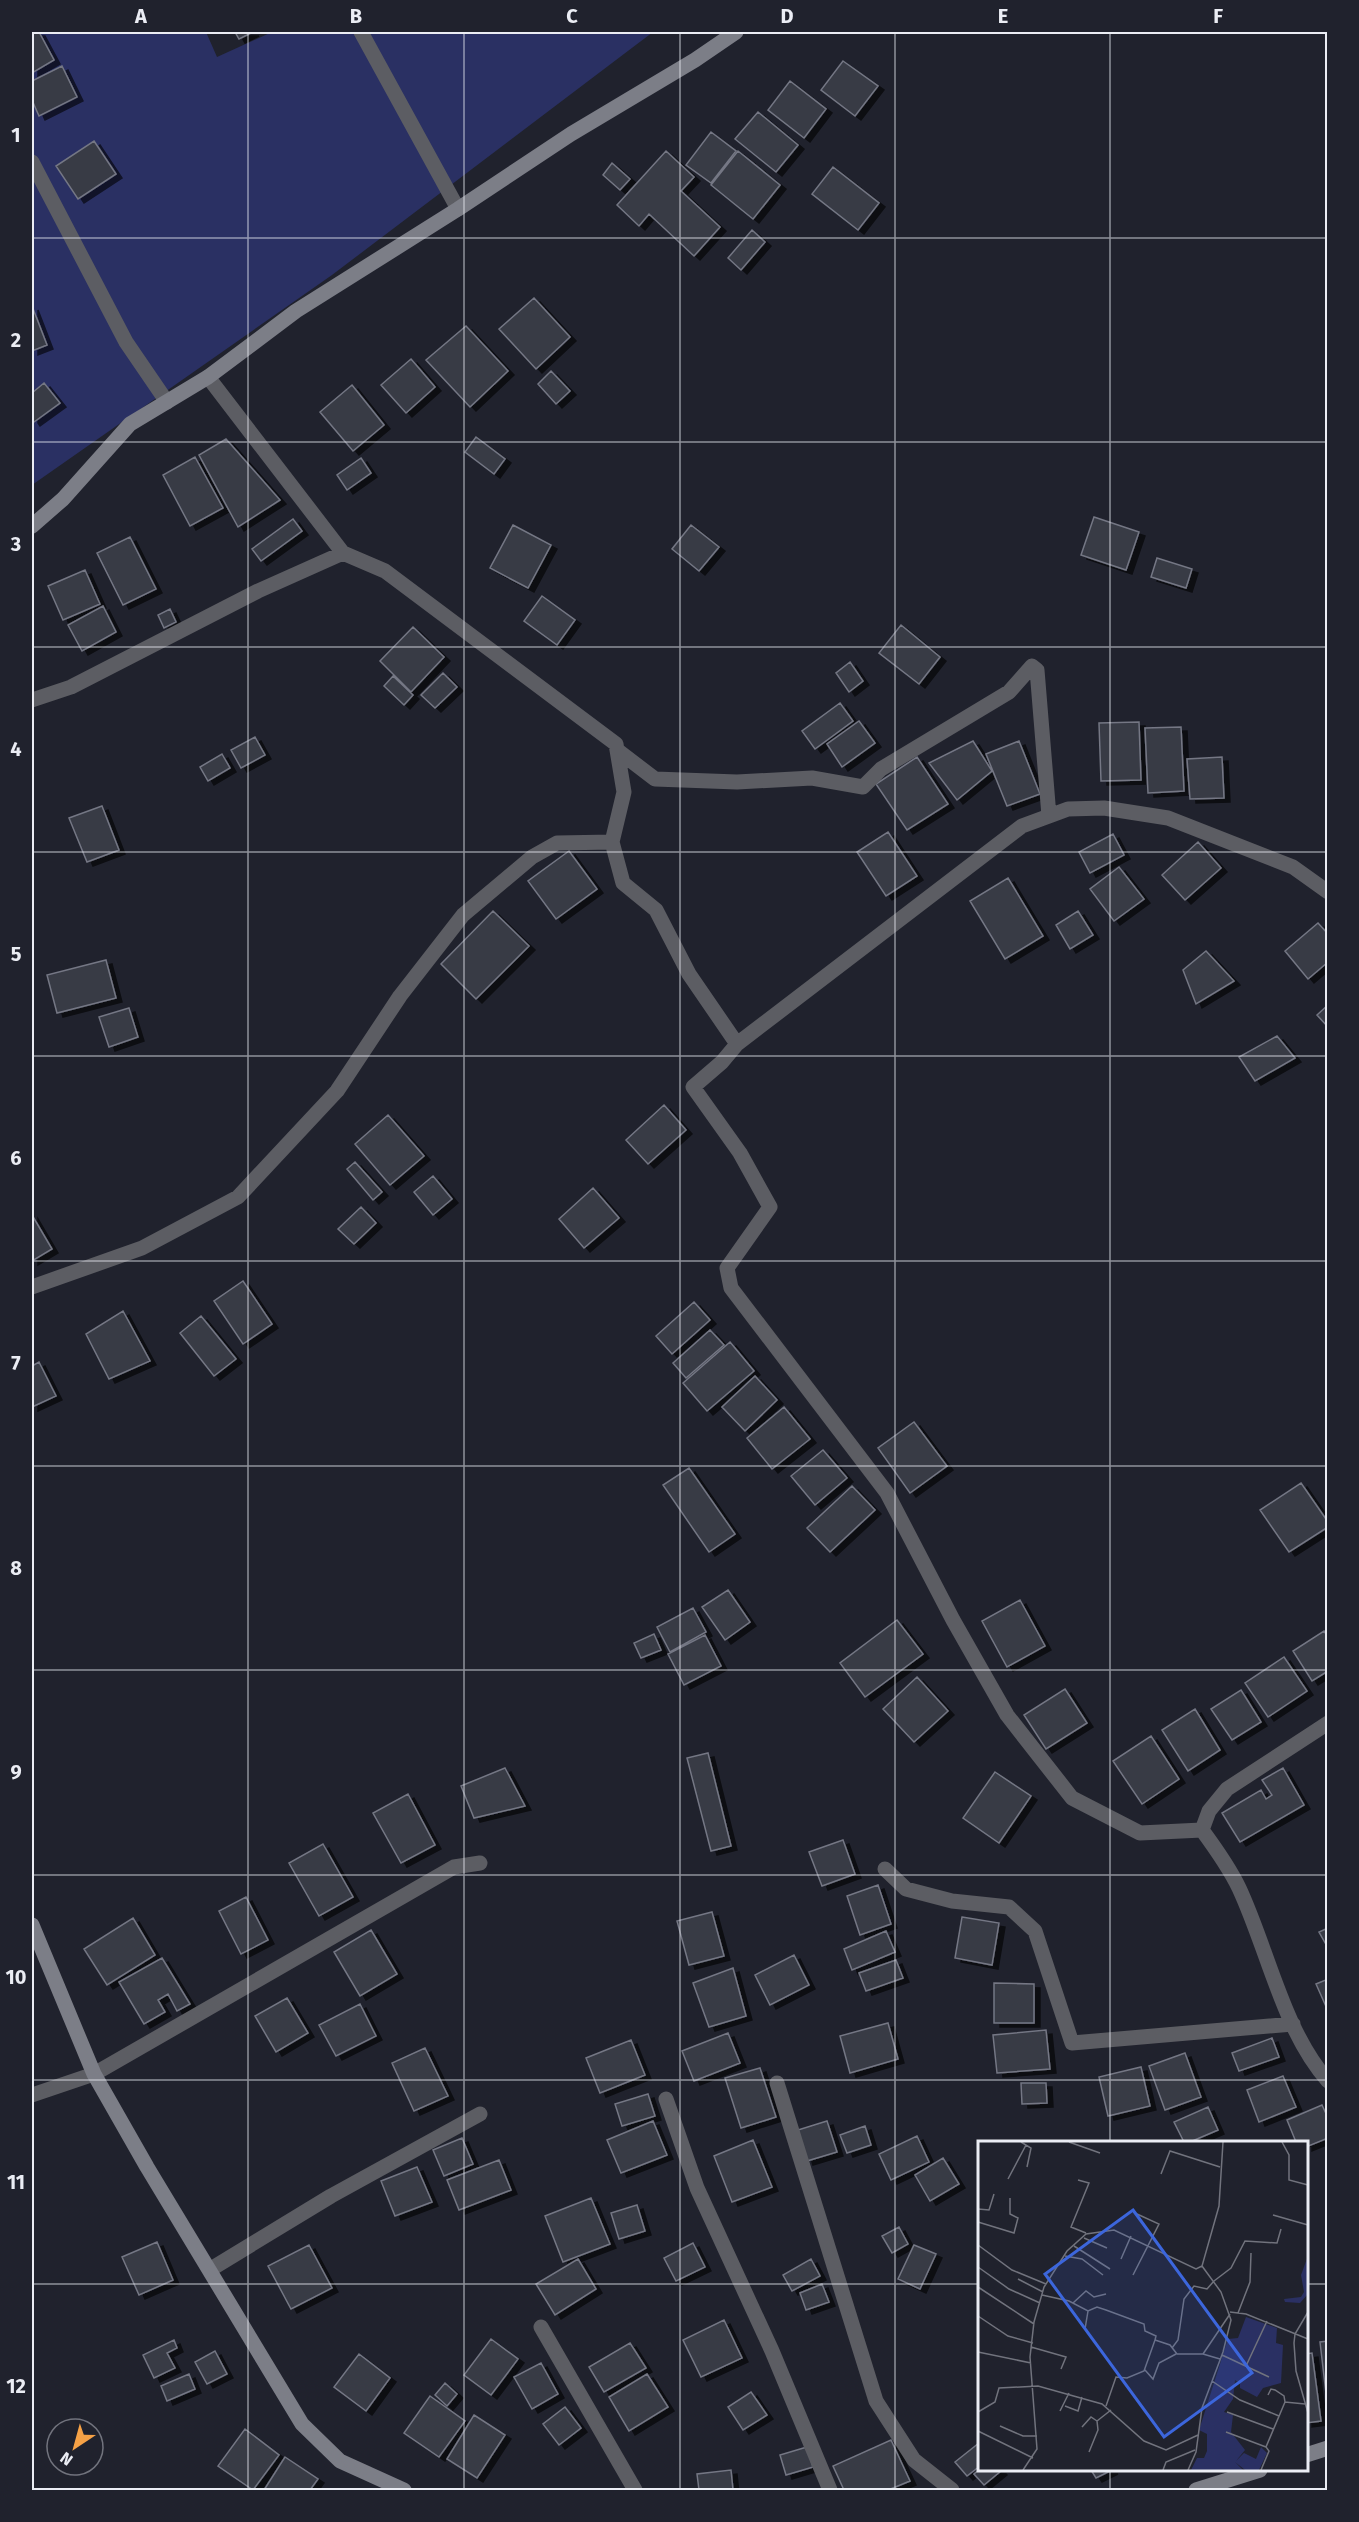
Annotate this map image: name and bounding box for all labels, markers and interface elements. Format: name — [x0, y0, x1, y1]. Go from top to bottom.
text: A — [134, 4, 148, 28]
text: B — [350, 4, 362, 28]
text: C — [566, 4, 578, 28]
text: D — [780, 4, 794, 28]
text: E — [998, 4, 1008, 28]
text: F — [1213, 4, 1223, 28]
text: 1 — [11, 123, 21, 147]
text: 2 — [11, 328, 21, 352]
text: 3 — [10, 532, 21, 556]
text: 4 — [10, 737, 22, 761]
text: 5 — [11, 942, 22, 966]
text: 6 — [10, 1146, 22, 1170]
text: 7 — [11, 1351, 21, 1375]
text: 8 — [10, 1556, 22, 1580]
text: 9 — [10, 1760, 22, 1784]
text: 10 — [6, 1965, 26, 1989]
inset map — [978, 2141, 1308, 2471]
text: 11 — [7, 2170, 25, 2194]
text: 12 — [6, 2374, 26, 2398]
north arrow — [45, 2417, 105, 2477]
text: N — [57, 2448, 76, 2470]

